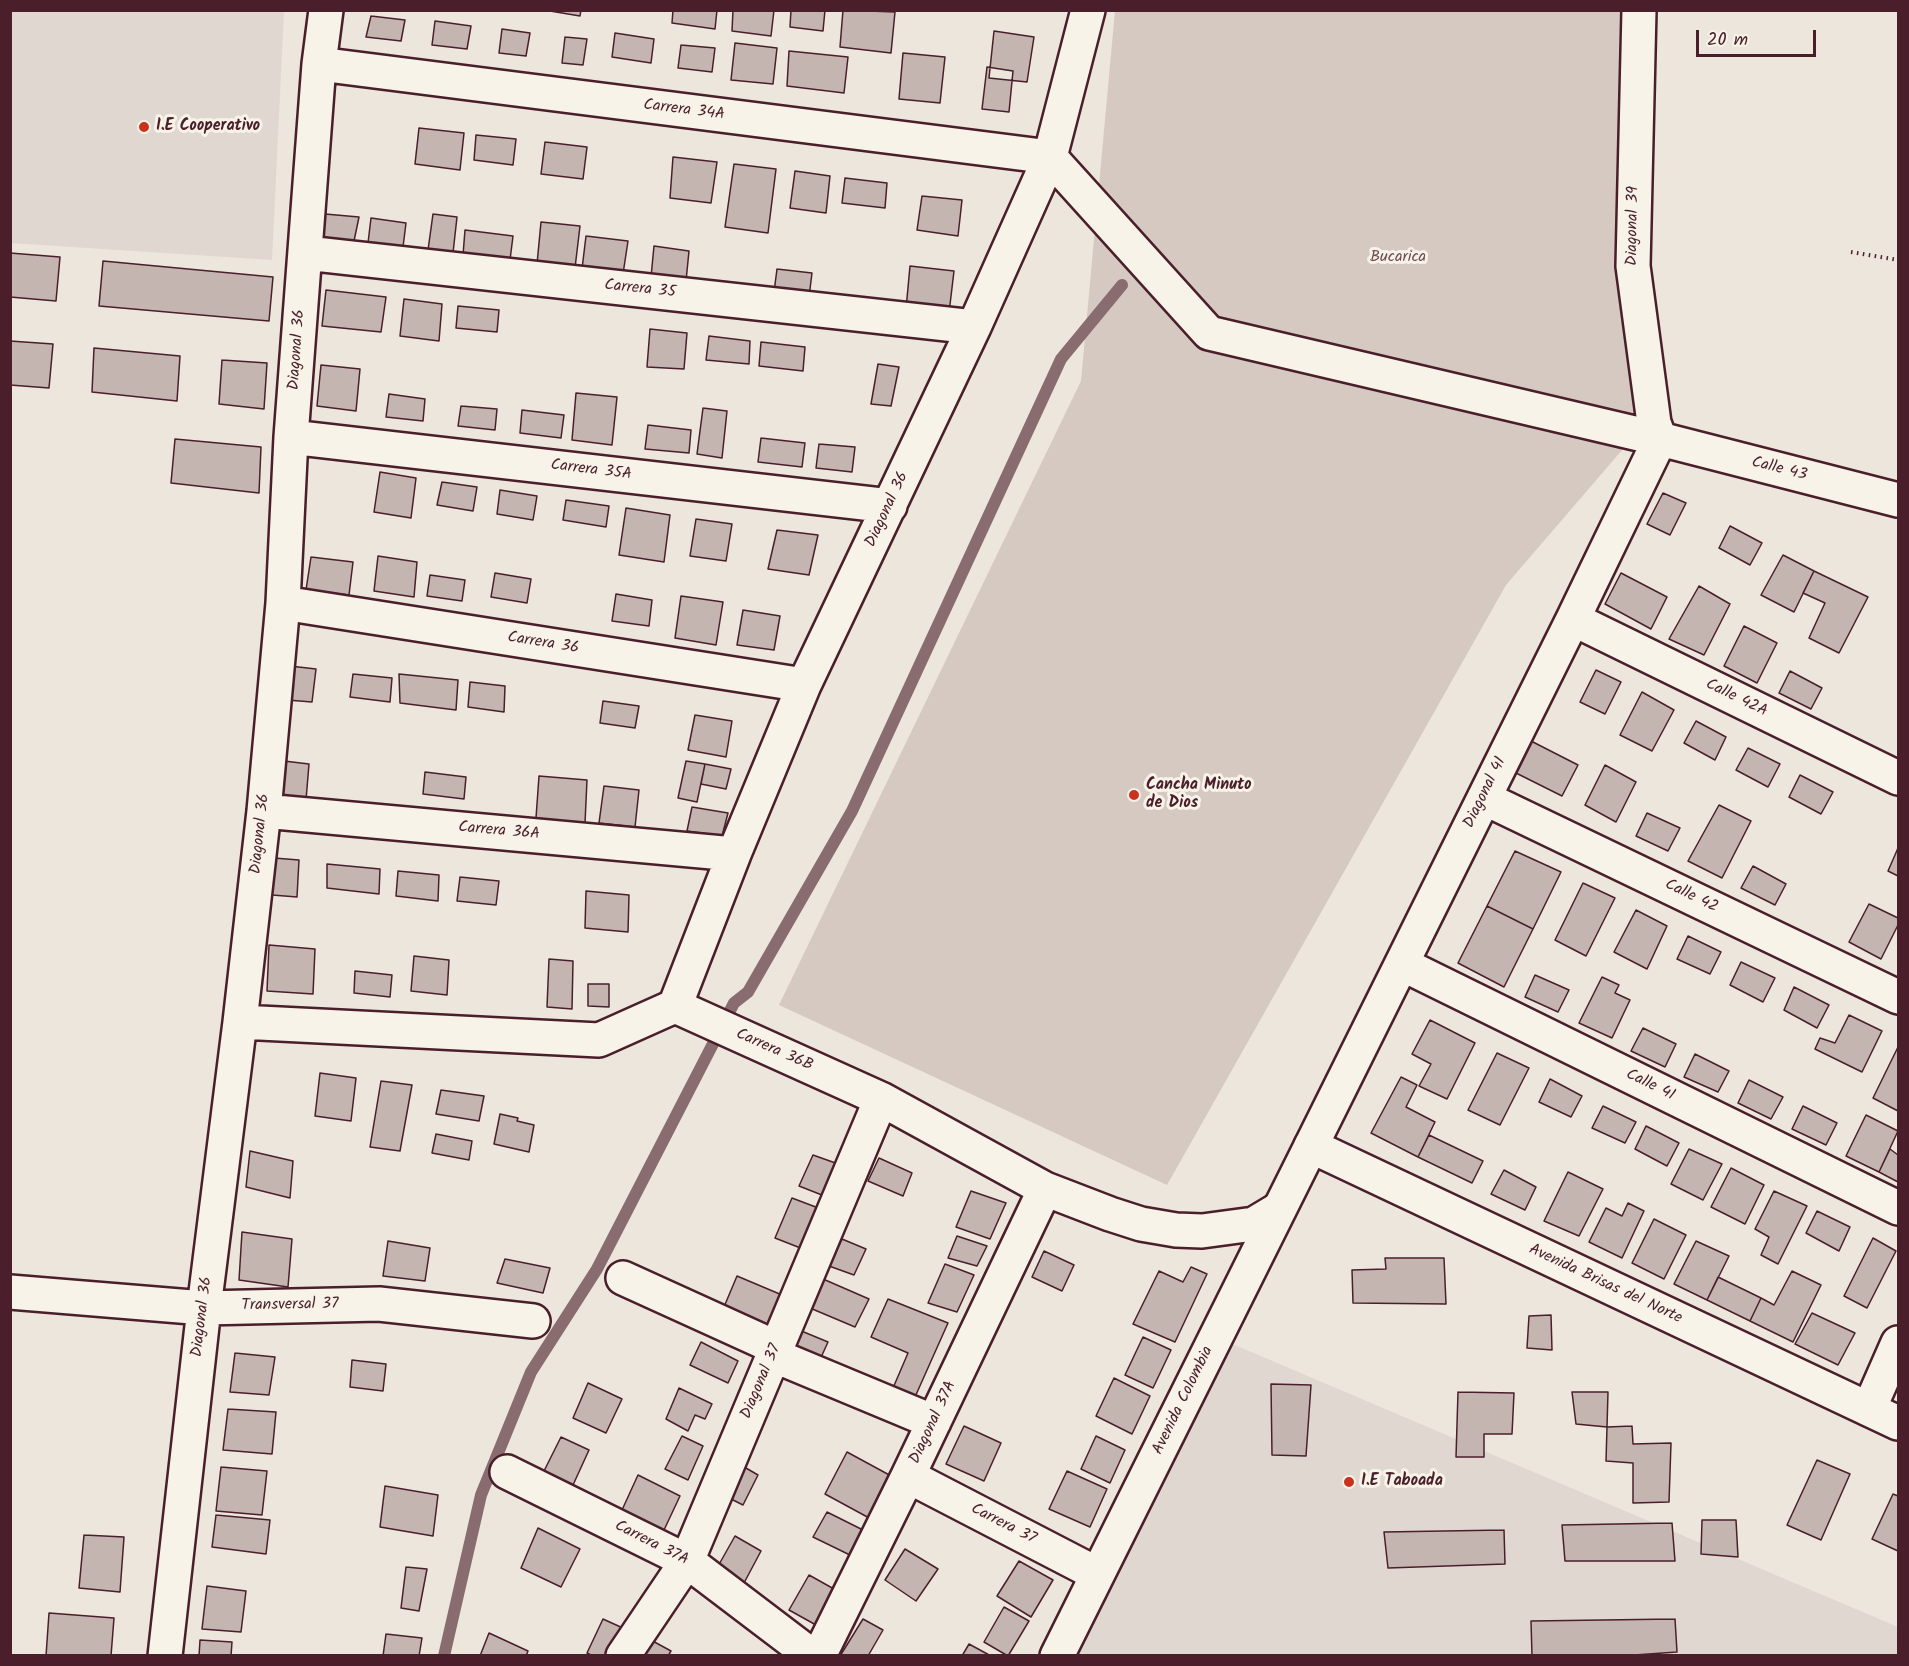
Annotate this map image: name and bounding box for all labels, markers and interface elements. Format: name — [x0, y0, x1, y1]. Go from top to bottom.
scale bar — [1699, 18, 1819, 56]
text: 20 m — [1707, 26, 1748, 55]
street label: Carrera 34A — [642, 96, 726, 126]
place label: I.E Cooperativo — [156, 117, 260, 137]
marker: I.E Cooperativo — [137, 120, 151, 134]
street label: Diagonal 39 — [1624, 186, 1644, 266]
park label: Bucarica — [1370, 248, 1426, 268]
street label: Carrera 35 — [603, 277, 677, 303]
street label: Diagonal 36 — [286, 309, 310, 391]
street label: Calle 43 — [1749, 454, 1809, 486]
street label: Carrera 35A — [549, 457, 633, 485]
street label: Diagonal 36 — [862, 469, 914, 551]
street label: Carrera 36 — [506, 629, 580, 659]
street label: Calle 42A — [1702, 676, 1770, 722]
street label: Diagonal 41 — [1461, 754, 1511, 832]
place label: Cancha Minuto de Dios — [1146, 776, 1251, 814]
marker: Cancha Minuto de Dios — [1127, 788, 1141, 802]
street label: Diagonal 36 — [247, 793, 275, 875]
street label: Carrera 36A — [457, 819, 541, 845]
street label: Calle 42 — [1661, 876, 1721, 918]
street label: Carrera 36B — [732, 1025, 816, 1077]
street label: Calle 41 — [1622, 1066, 1678, 1106]
street label: Avenida Brisas del Norte — [1525, 1241, 1685, 1329]
street label: Diagonal 36 — [189, 1276, 217, 1358]
street label: Transversal 37 — [241, 1296, 339, 1316]
street label: Diagonal 37 — [738, 1342, 786, 1422]
street label: Avenida Colombia — [1149, 1344, 1219, 1458]
street label: Diagonal 37A — [906, 1379, 962, 1467]
place label: I.E Taboada — [1361, 1472, 1443, 1492]
marker: I.E Taboada — [1342, 1475, 1356, 1489]
street label: Carrera 37 — [967, 1500, 1039, 1550]
street label: Carrera 37A — [611, 1517, 691, 1571]

